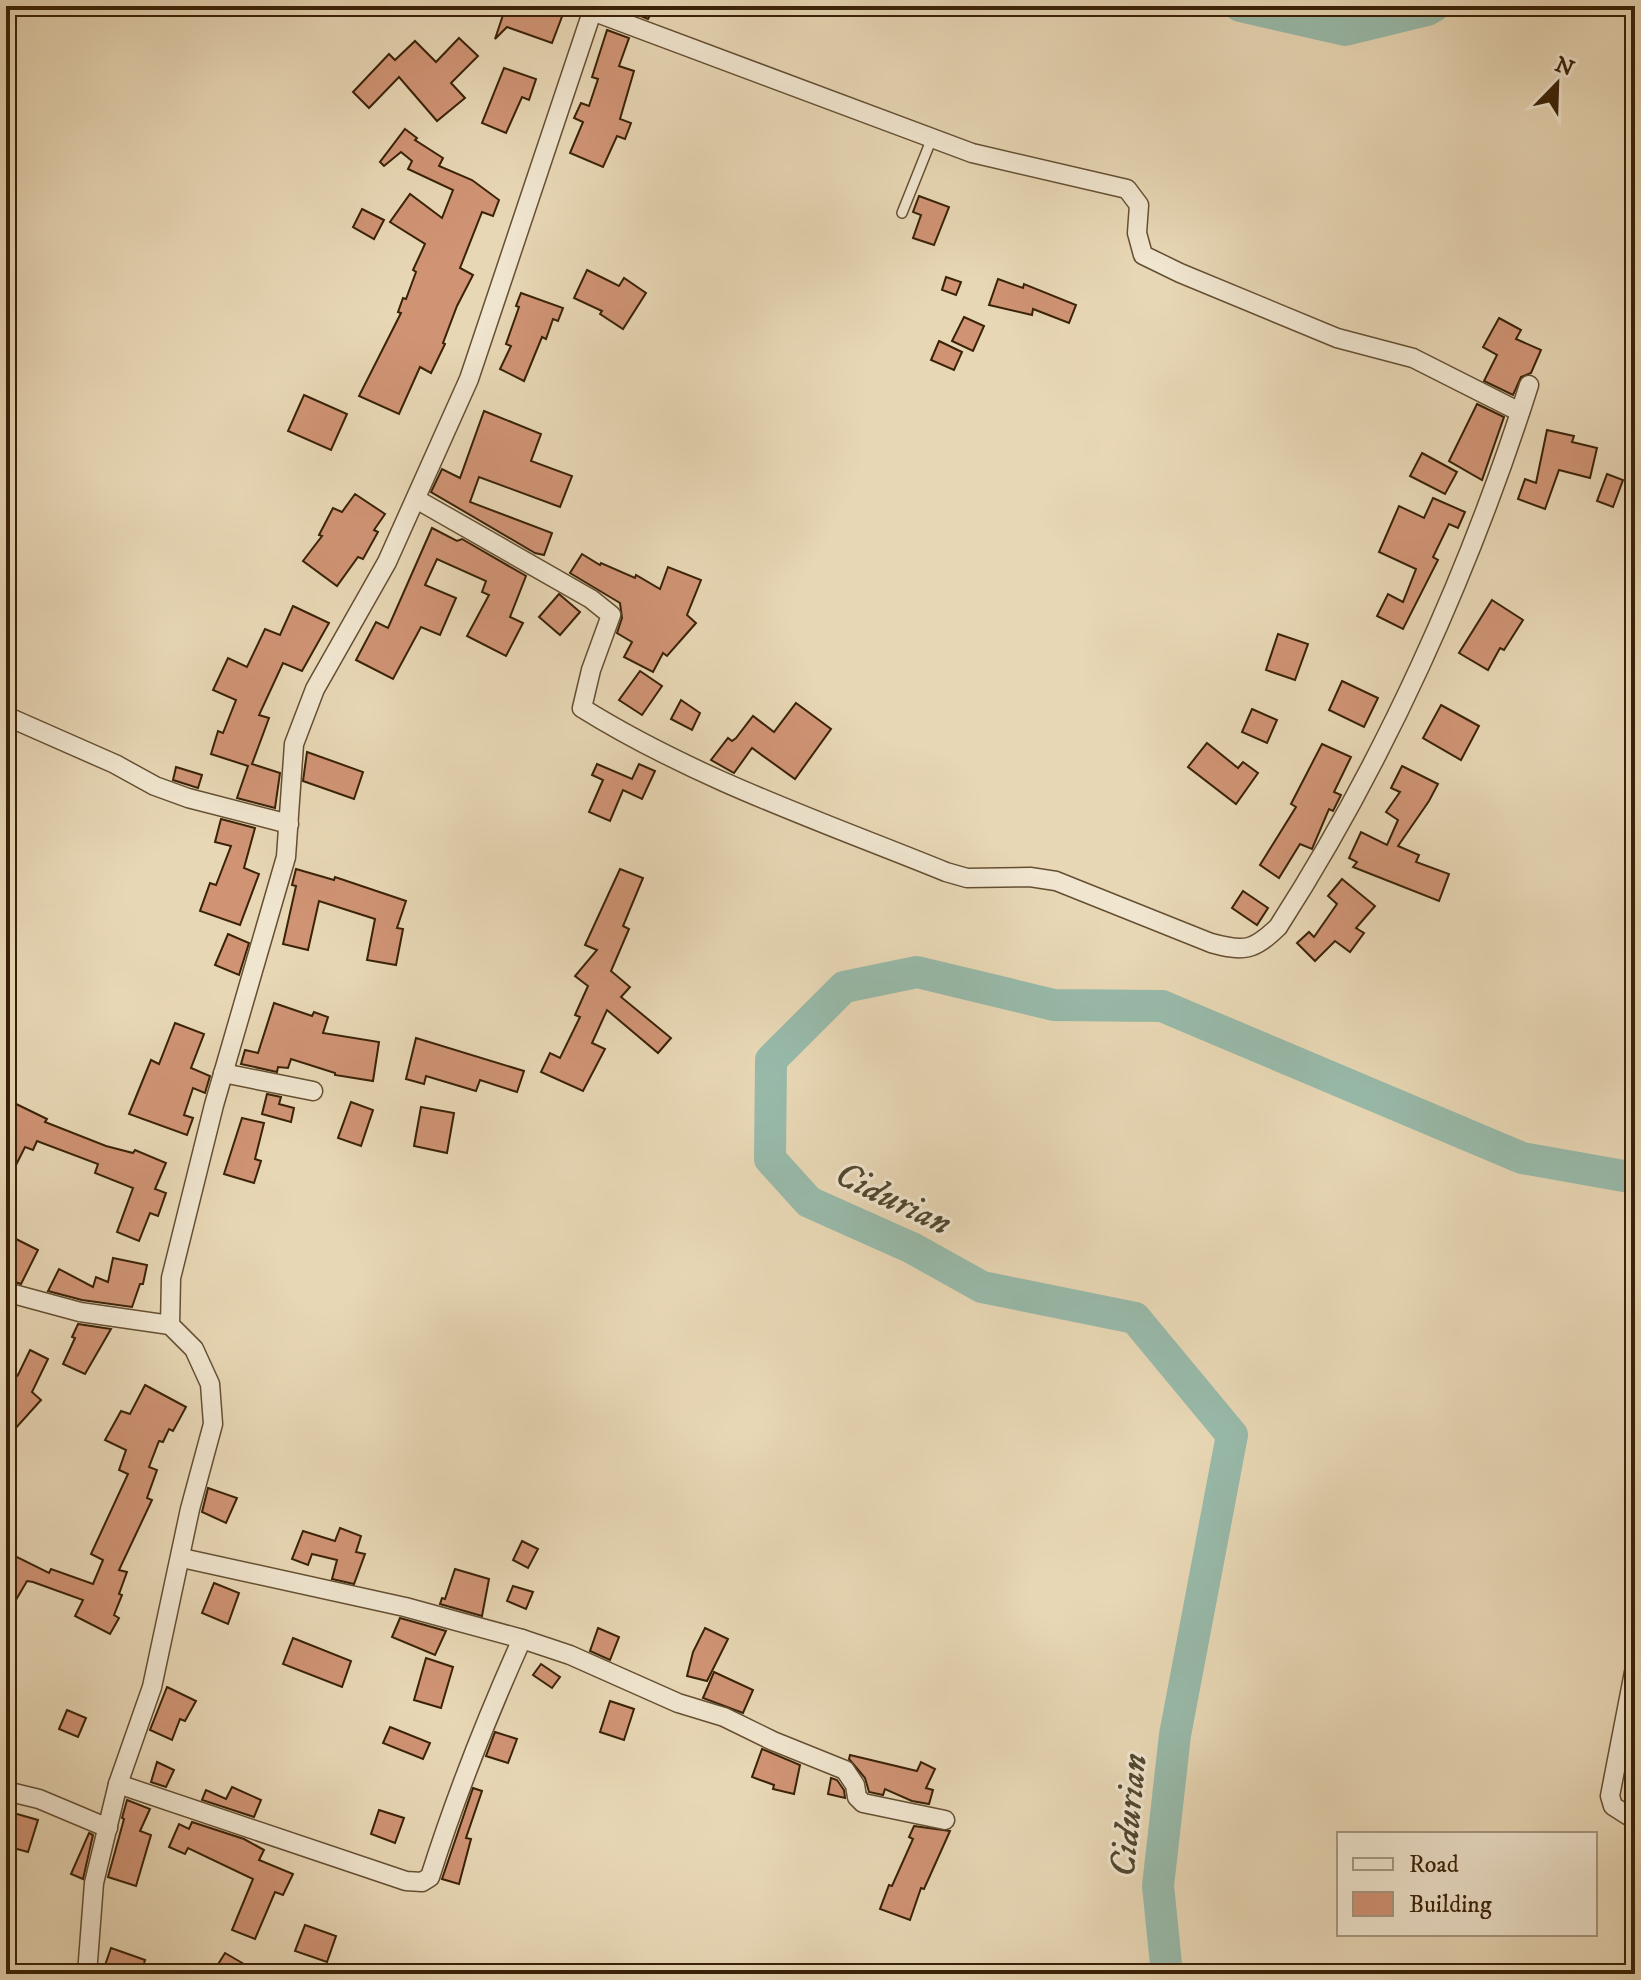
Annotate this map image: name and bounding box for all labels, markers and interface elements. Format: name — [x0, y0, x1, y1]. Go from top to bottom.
north arrow — [1517, 44, 1597, 124]
text: N — [1551, 51, 1578, 83]
water label: Cidurian — [827, 1152, 958, 1247]
water label: Cidurian — [1101, 1751, 1158, 1879]
legend — [1337, 1832, 1597, 1936]
text: Road — [1409, 1850, 1459, 1880]
text: Building — [1409, 1890, 1492, 1920]

